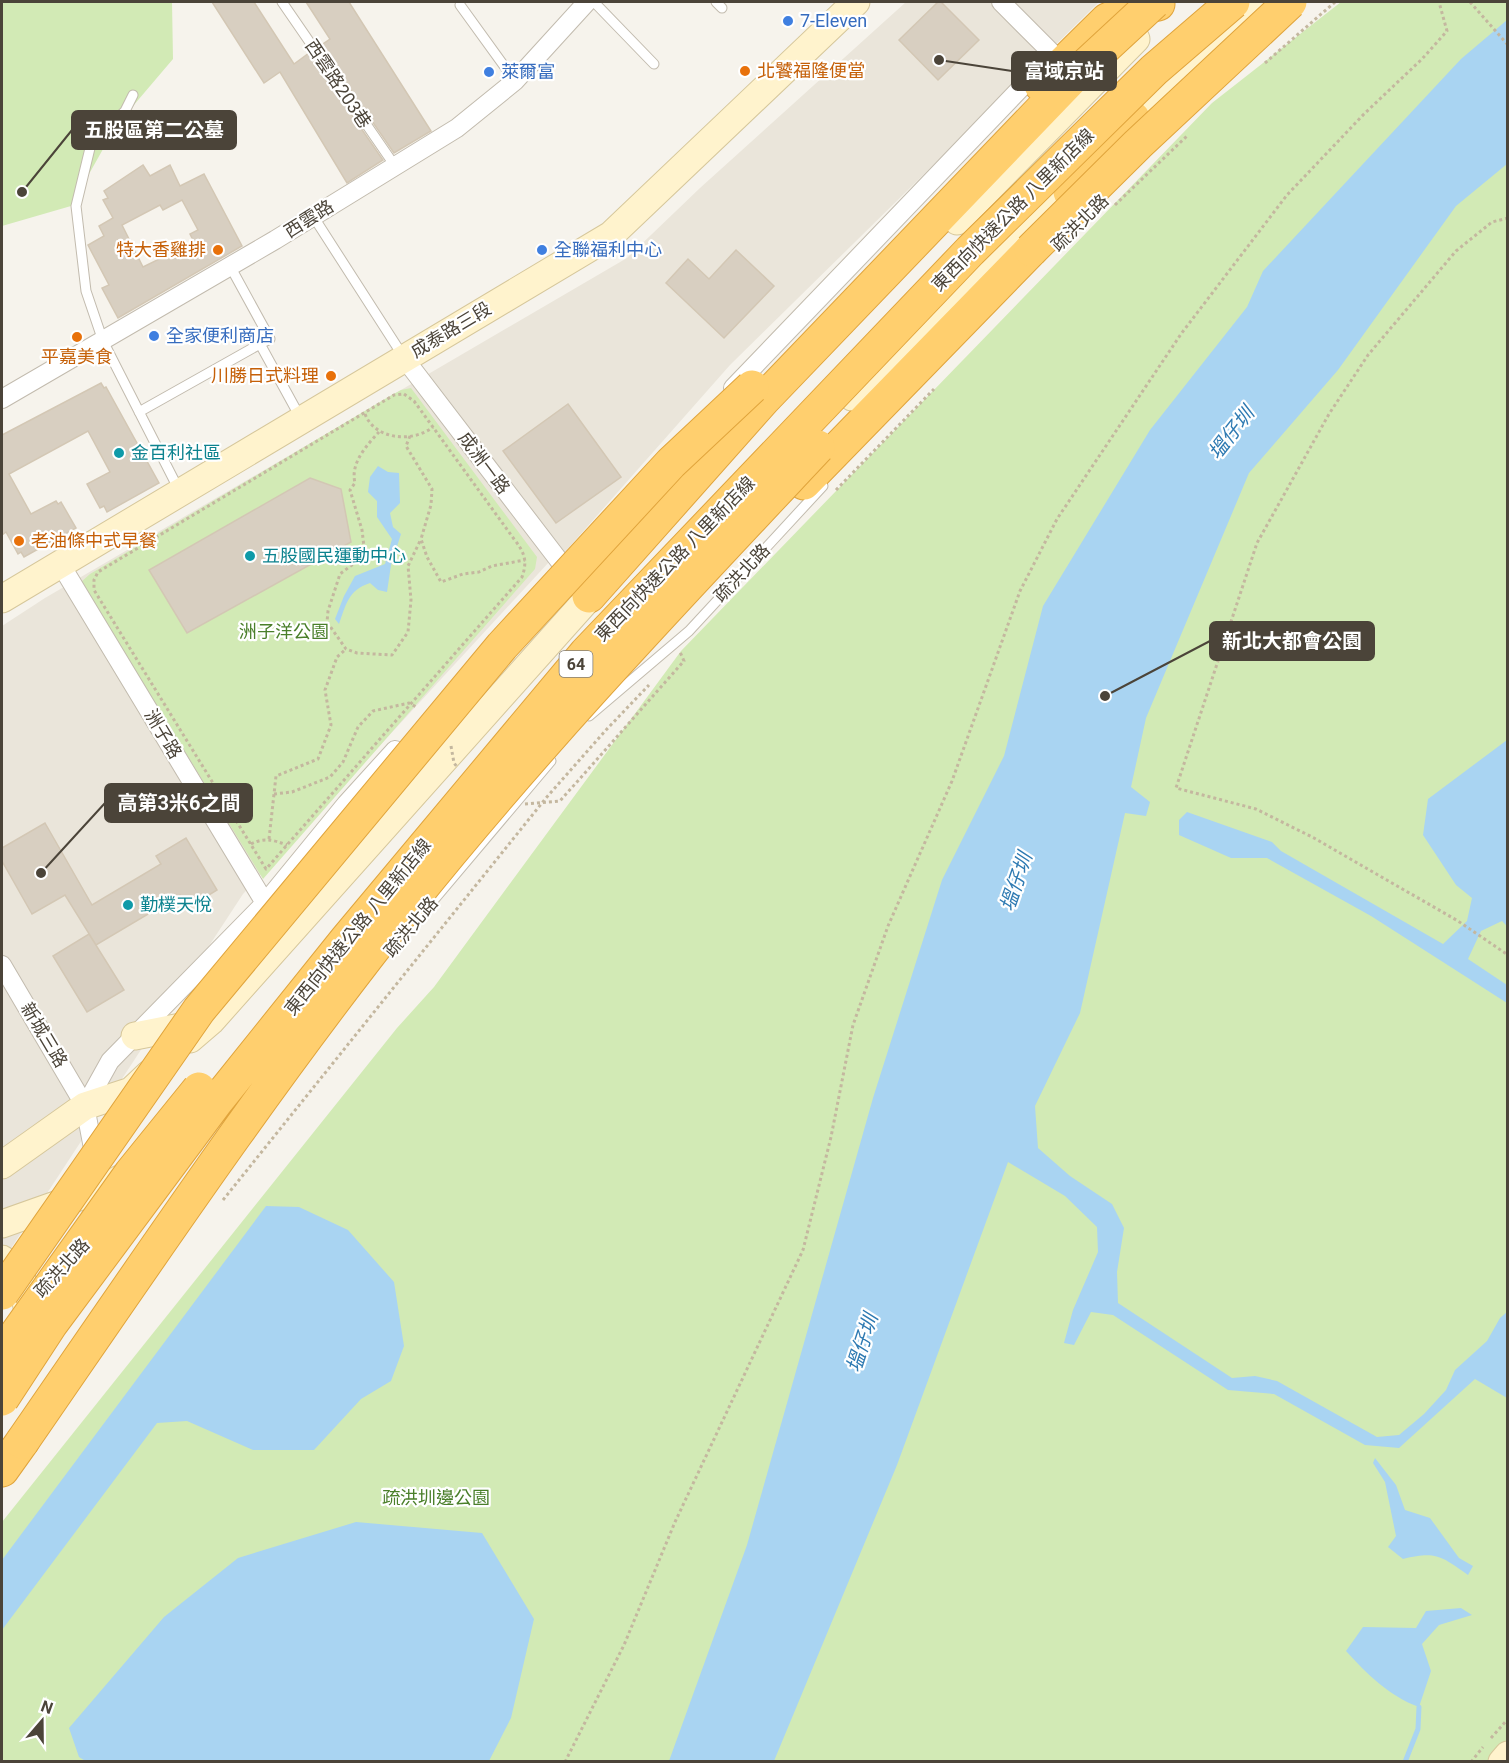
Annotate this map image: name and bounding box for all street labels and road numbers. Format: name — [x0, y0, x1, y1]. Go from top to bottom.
street label: 西雲路203巷 — [301, 35, 376, 132]
street label: 東西向快速公路 八里新店線 — [927, 124, 1098, 295]
street label: 疏洪北路 — [1047, 190, 1113, 256]
street label: 西雲路 — [280, 195, 337, 242]
street label: 成泰路三段 — [407, 297, 495, 362]
street label: 成洲一路 — [454, 428, 514, 498]
street label: 東西向快速公路 八里新店線 — [591, 472, 759, 645]
street label: 疏洪北路 — [709, 539, 774, 606]
road number: 64 — [560, 651, 592, 677]
street label: 洲子路 — [141, 705, 186, 762]
street label: 東西向快速公路 八里新店線 — [280, 834, 435, 1019]
street label: 疏洪北路 — [379, 892, 442, 961]
street label: 新城三路 — [17, 998, 72, 1071]
street label: 疏洪北路 — [30, 1234, 94, 1301]

